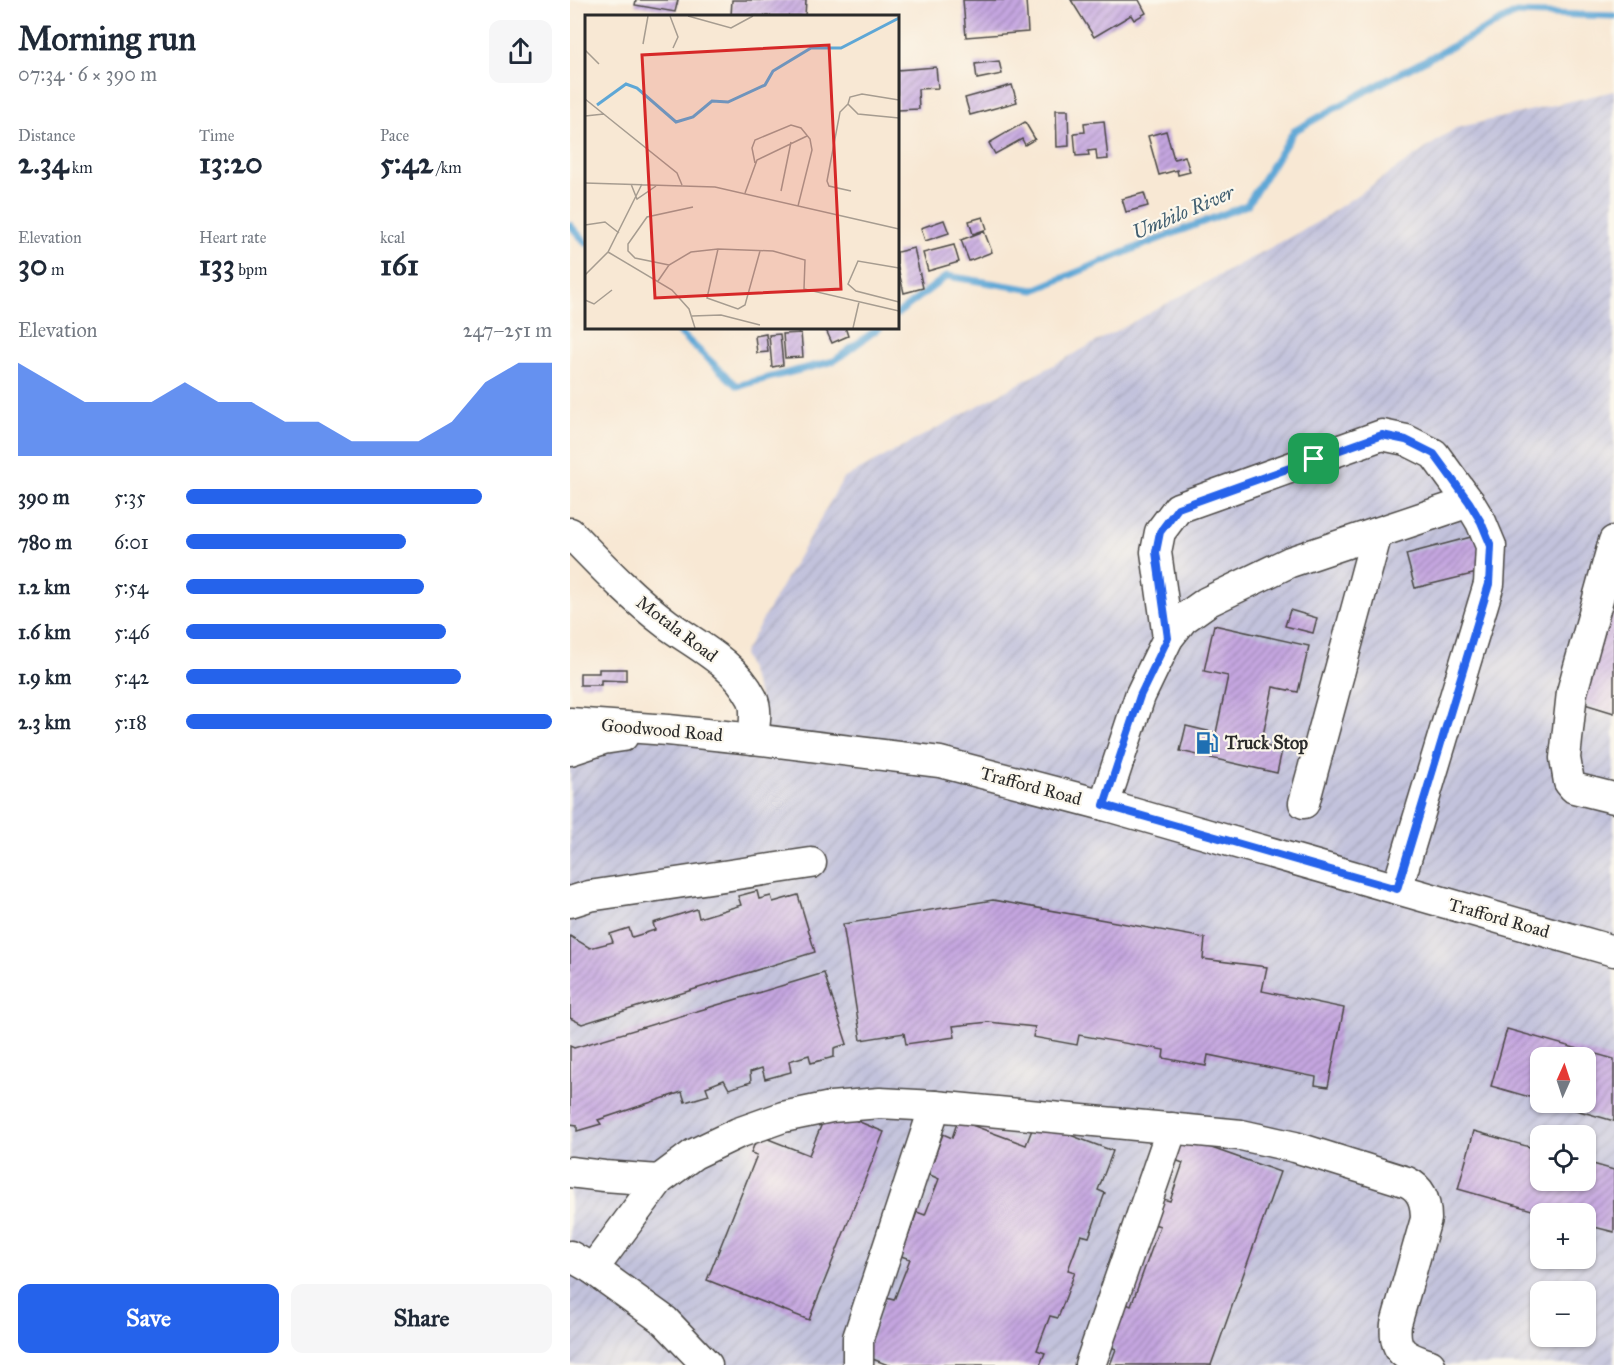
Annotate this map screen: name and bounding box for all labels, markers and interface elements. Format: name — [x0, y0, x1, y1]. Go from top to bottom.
inset map — [585, 15, 898, 328]
text: Morning run — [18, 19, 196, 59]
button: share — [489, 20, 552, 83]
text: 07:34 · 6 × 390 m — [18, 62, 157, 86]
text: Distance — [18, 126, 75, 145]
text: Time — [199, 126, 234, 145]
text: Pace — [380, 126, 409, 145]
text: 2.34 — [18, 145, 68, 181]
text: 13:20 — [199, 145, 263, 181]
text: 5:42 — [380, 145, 433, 181]
text: km — [68, 158, 93, 177]
text: /km — [433, 158, 462, 177]
water label: Umbilo River — [1128, 179, 1239, 244]
text: Elevation — [18, 228, 82, 247]
text: Heart rate — [199, 228, 266, 247]
text: kcal — [380, 228, 405, 247]
text: 30 — [18, 247, 47, 283]
text: 133 — [199, 247, 235, 283]
text: 161 — [380, 247, 419, 283]
text: m — [47, 260, 64, 279]
text: bpm — [235, 260, 267, 279]
text: Elevation — [18, 318, 97, 342]
text: 247–251 m — [463, 318, 552, 342]
pin — [1288, 433, 1339, 484]
icon: arrive — [1297, 442, 1330, 475]
text: 390 m — [18, 485, 70, 509]
text: 5:35 — [114, 485, 146, 509]
text: 780 m — [18, 530, 72, 554]
text: 6:01 — [114, 530, 149, 554]
text: 1.2 km — [18, 575, 70, 599]
text: 5:54 — [114, 575, 148, 599]
street label: Motala Road — [632, 591, 722, 667]
text: 1.6 km — [18, 620, 71, 644]
text: 5:46 — [114, 620, 150, 644]
text: 1.9 km — [18, 665, 71, 689]
text: 5:42 — [114, 665, 149, 689]
text: 2.3 km — [18, 710, 71, 734]
text: 5:18 — [114, 710, 147, 734]
street label: Goodwood Road — [600, 714, 724, 746]
fuel station icon: Truck Stop — [1194, 730, 1220, 756]
place label: Truck Stop — [1224, 732, 1308, 755]
street label: Trafford Road — [978, 762, 1084, 810]
street label: Trafford Road — [1446, 893, 1552, 943]
north arrow — [1530, 1047, 1596, 1113]
map controls — [1530, 1047, 1596, 1347]
button: locate — [1530, 1125, 1596, 1191]
button: + — [1530, 1203, 1596, 1269]
button: − — [1530, 1281, 1596, 1347]
button: Save — [18, 1284, 279, 1353]
button: Share — [291, 1284, 552, 1353]

